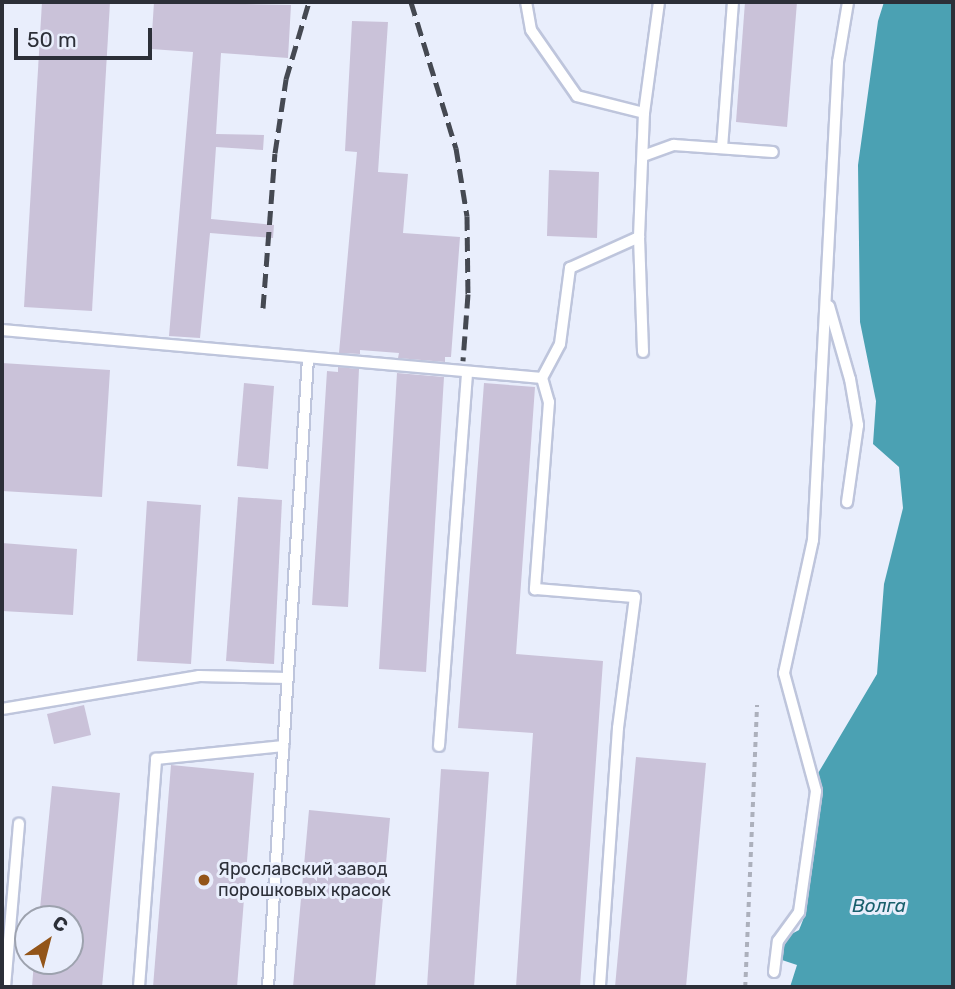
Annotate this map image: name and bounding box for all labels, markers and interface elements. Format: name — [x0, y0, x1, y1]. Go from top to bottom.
scale bar — [18, 14, 156, 58]
text: 50 m — [27, 27, 77, 52]
place label: Ярославский завод порошковых красок — [218, 859, 391, 902]
marker: Ярославский завод порошковых красок — [196, 872, 212, 888]
water label: Волга — [852, 895, 906, 917]
north arrow — [14, 905, 84, 975]
text: С — [48, 911, 72, 937]

